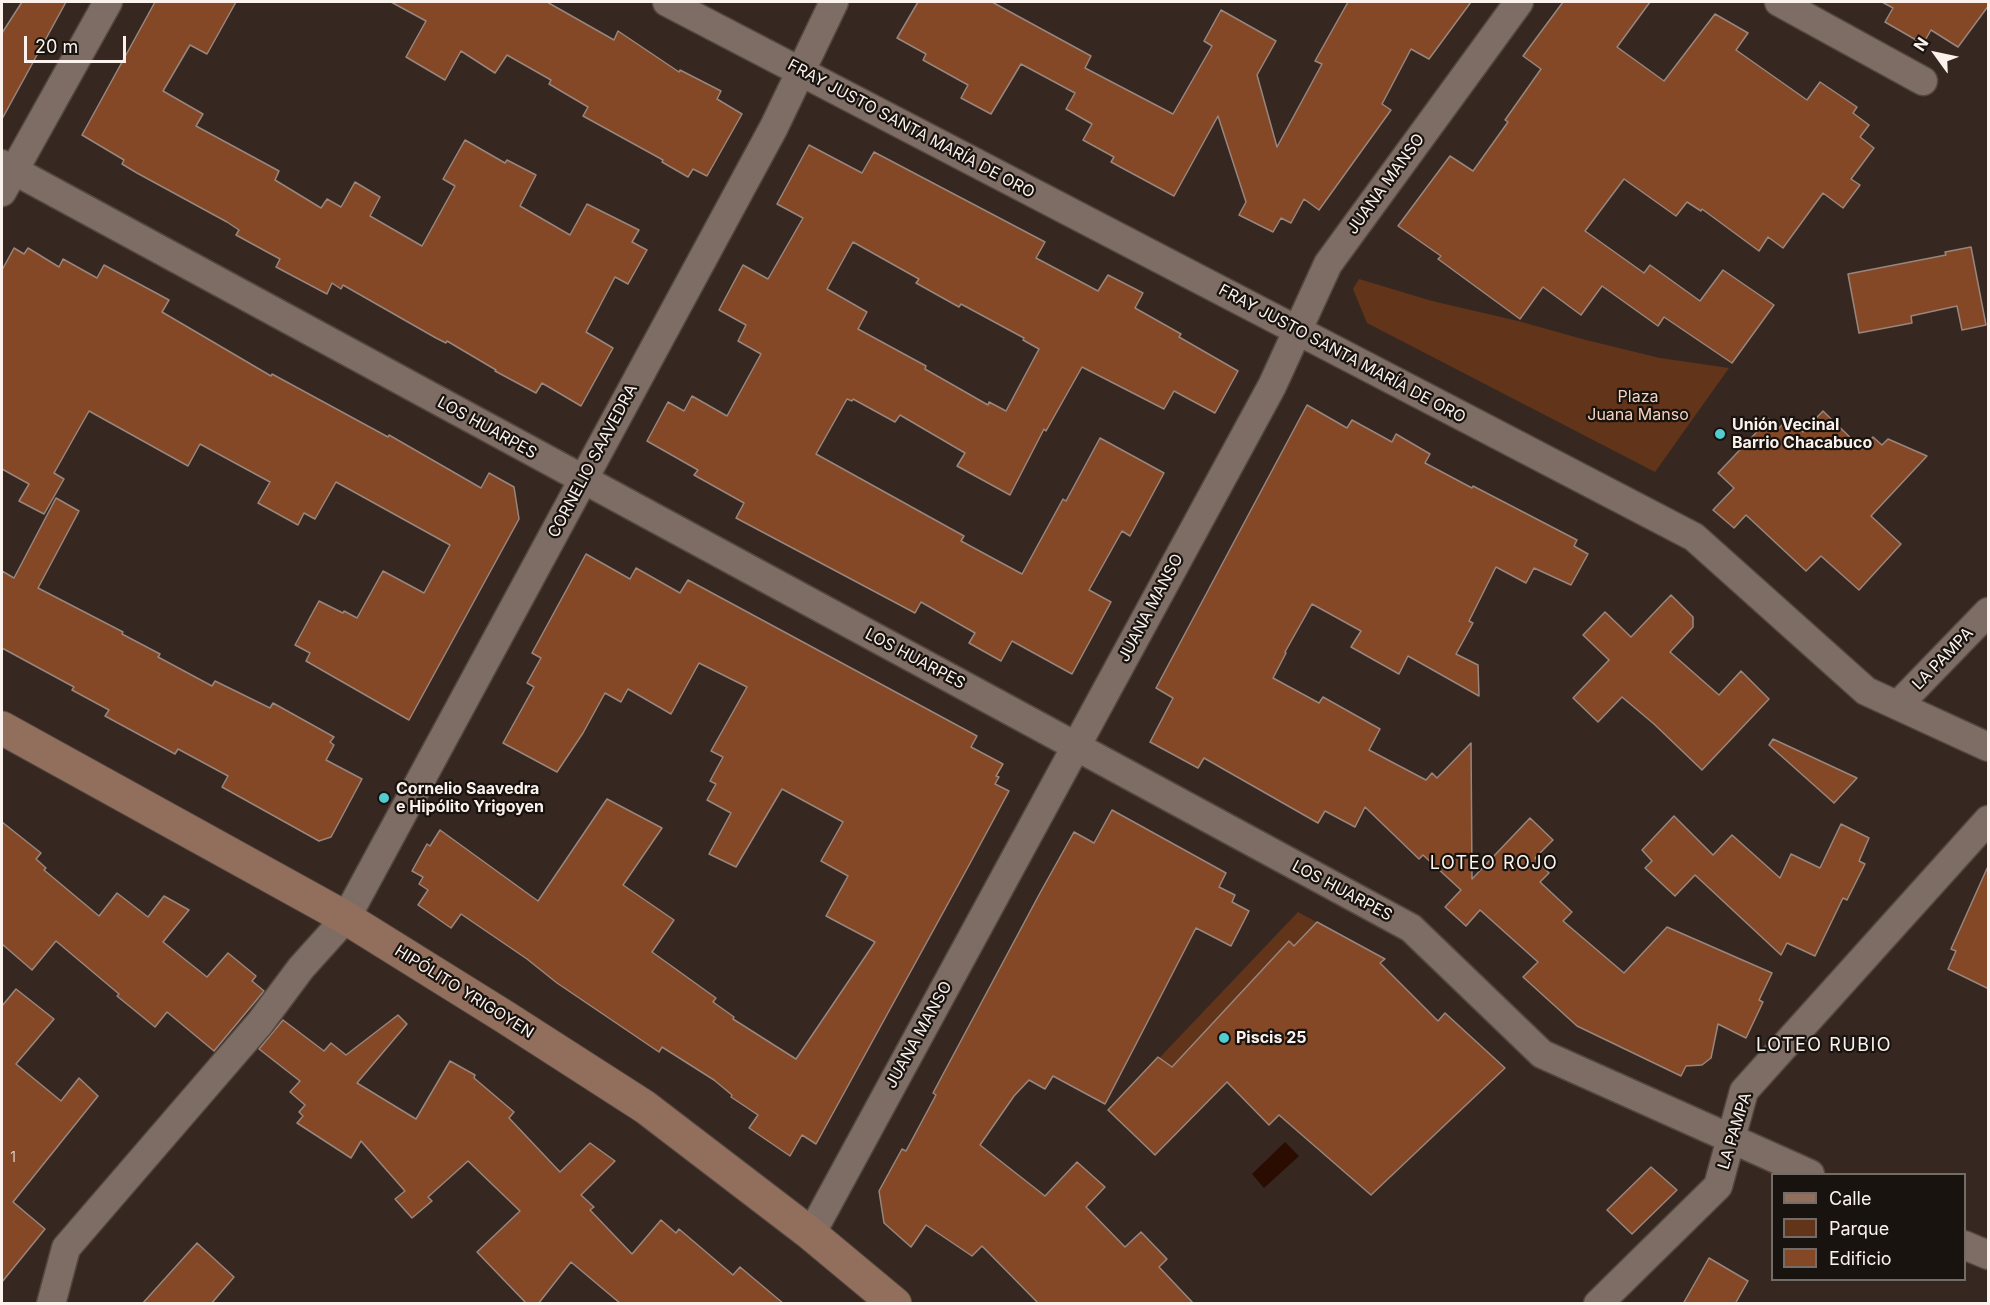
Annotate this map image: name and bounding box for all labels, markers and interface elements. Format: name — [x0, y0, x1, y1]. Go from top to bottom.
scale bar — [27, 24, 129, 62]
north arrow — [1906, 24, 1966, 84]
text: N — [1909, 34, 1933, 55]
text: 20 m — [35, 36, 78, 57]
street label: FRAY JUSTO SANTA MARÍA DE ORO — [784, 56, 1038, 202]
street label: JUANA MANSO — [1343, 130, 1429, 238]
street label: FRAY JUSTO SANTA MARÍA DE ORO — [1215, 281, 1469, 427]
street label: CORNELIO SAAVEDRA — [544, 381, 642, 541]
park label: Plaza Juana Manso — [1587, 387, 1689, 425]
street label: LOS HUARPES — [434, 393, 540, 463]
place label: Unión Vecinal Barrio Chacabuco — [1732, 415, 1872, 453]
marker: Unión Vecinal Barrio Chacabuco — [1713, 427, 1727, 441]
street label: JUANA MANSO — [1114, 551, 1188, 665]
street label: LA PAMPA — [1909, 624, 1977, 694]
street label: LOS HUARPES — [862, 625, 968, 693]
place label: Cornelio Saavedra e Hipólito Yrigoyen — [396, 779, 544, 817]
marker: Cornelio Saavedra e Hipólito Yrigoyen — [377, 791, 391, 805]
district label: LOTEO ROJO — [1430, 853, 1558, 875]
street label: LOS HUARPES — [1289, 857, 1395, 925]
street label: HIPÓLITO YRIGOYEN — [391, 941, 537, 1043]
street label: JUANA MANSO — [882, 978, 956, 1092]
place label: Piscis 25 — [1236, 1028, 1306, 1048]
marker: Piscis 25 — [1217, 1031, 1231, 1045]
district label: LOTEO RUBIO — [1756, 1035, 1892, 1057]
street label: LA PAMPA — [1714, 1090, 1756, 1172]
house number: 1 — [10, 1150, 16, 1166]
legend — [1771, 1173, 1966, 1281]
text: Calle — [1829, 1188, 1871, 1209]
text: Parque — [1829, 1218, 1889, 1239]
text: Edificio — [1829, 1248, 1892, 1269]

